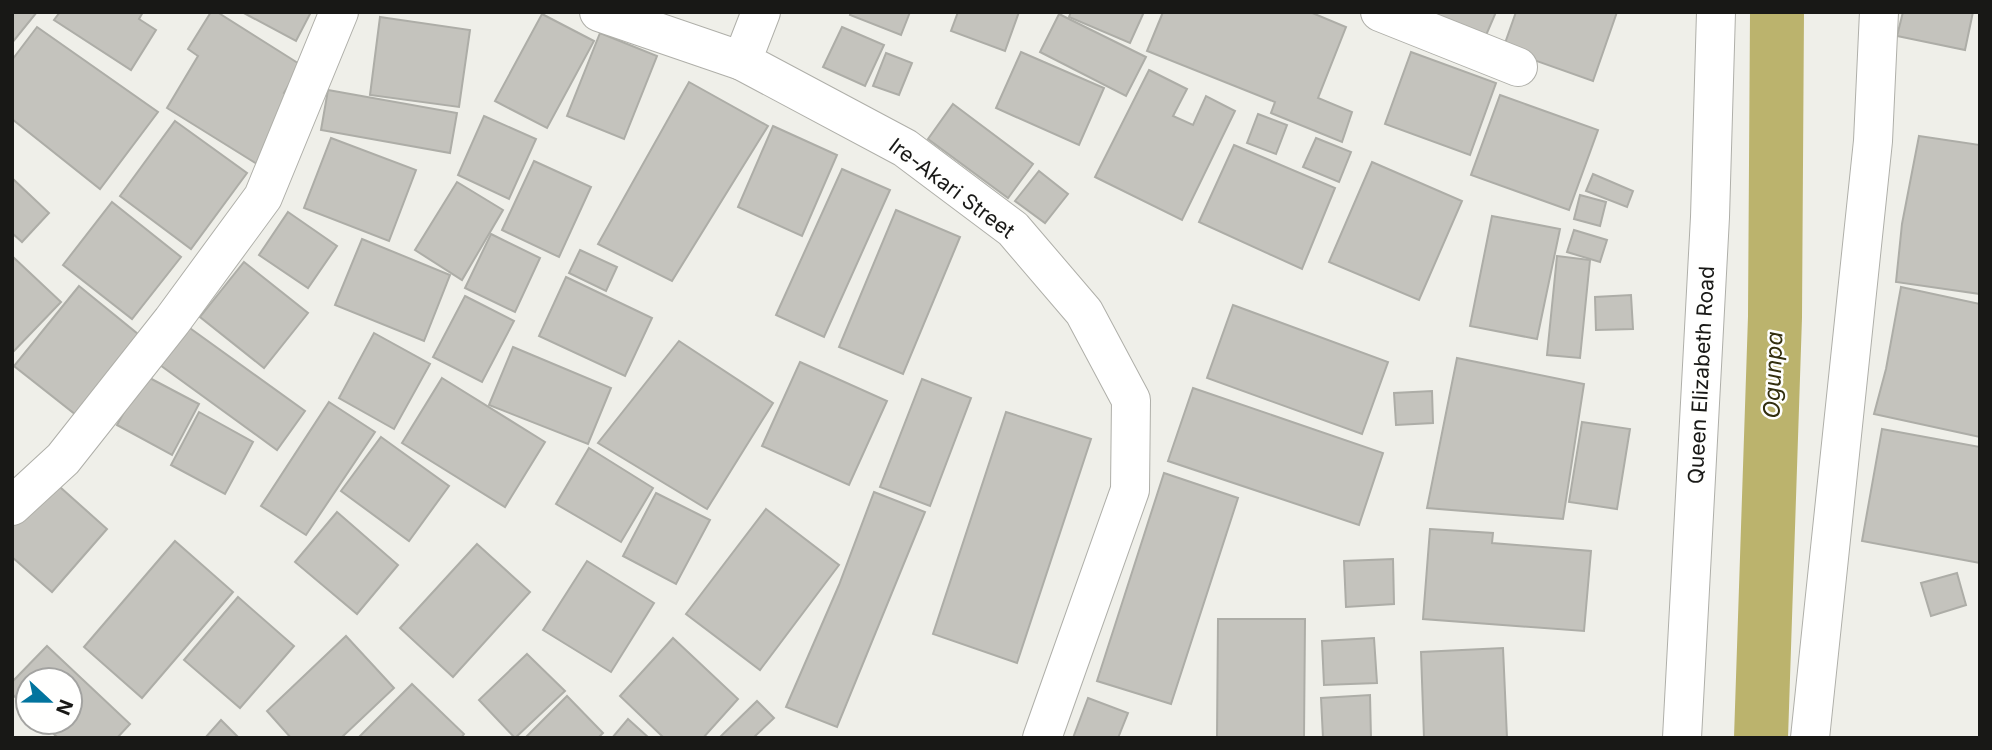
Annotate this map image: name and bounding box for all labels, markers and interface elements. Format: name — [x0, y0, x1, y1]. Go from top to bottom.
street label: Ire-Akari Street — [884, 133, 1020, 243]
street label: Queen Elizabeth Road — [1683, 265, 1719, 485]
water label: Ogunpa — [1757, 331, 1789, 419]
north arrow — [14, 666, 84, 736]
text: N — [51, 696, 78, 718]

